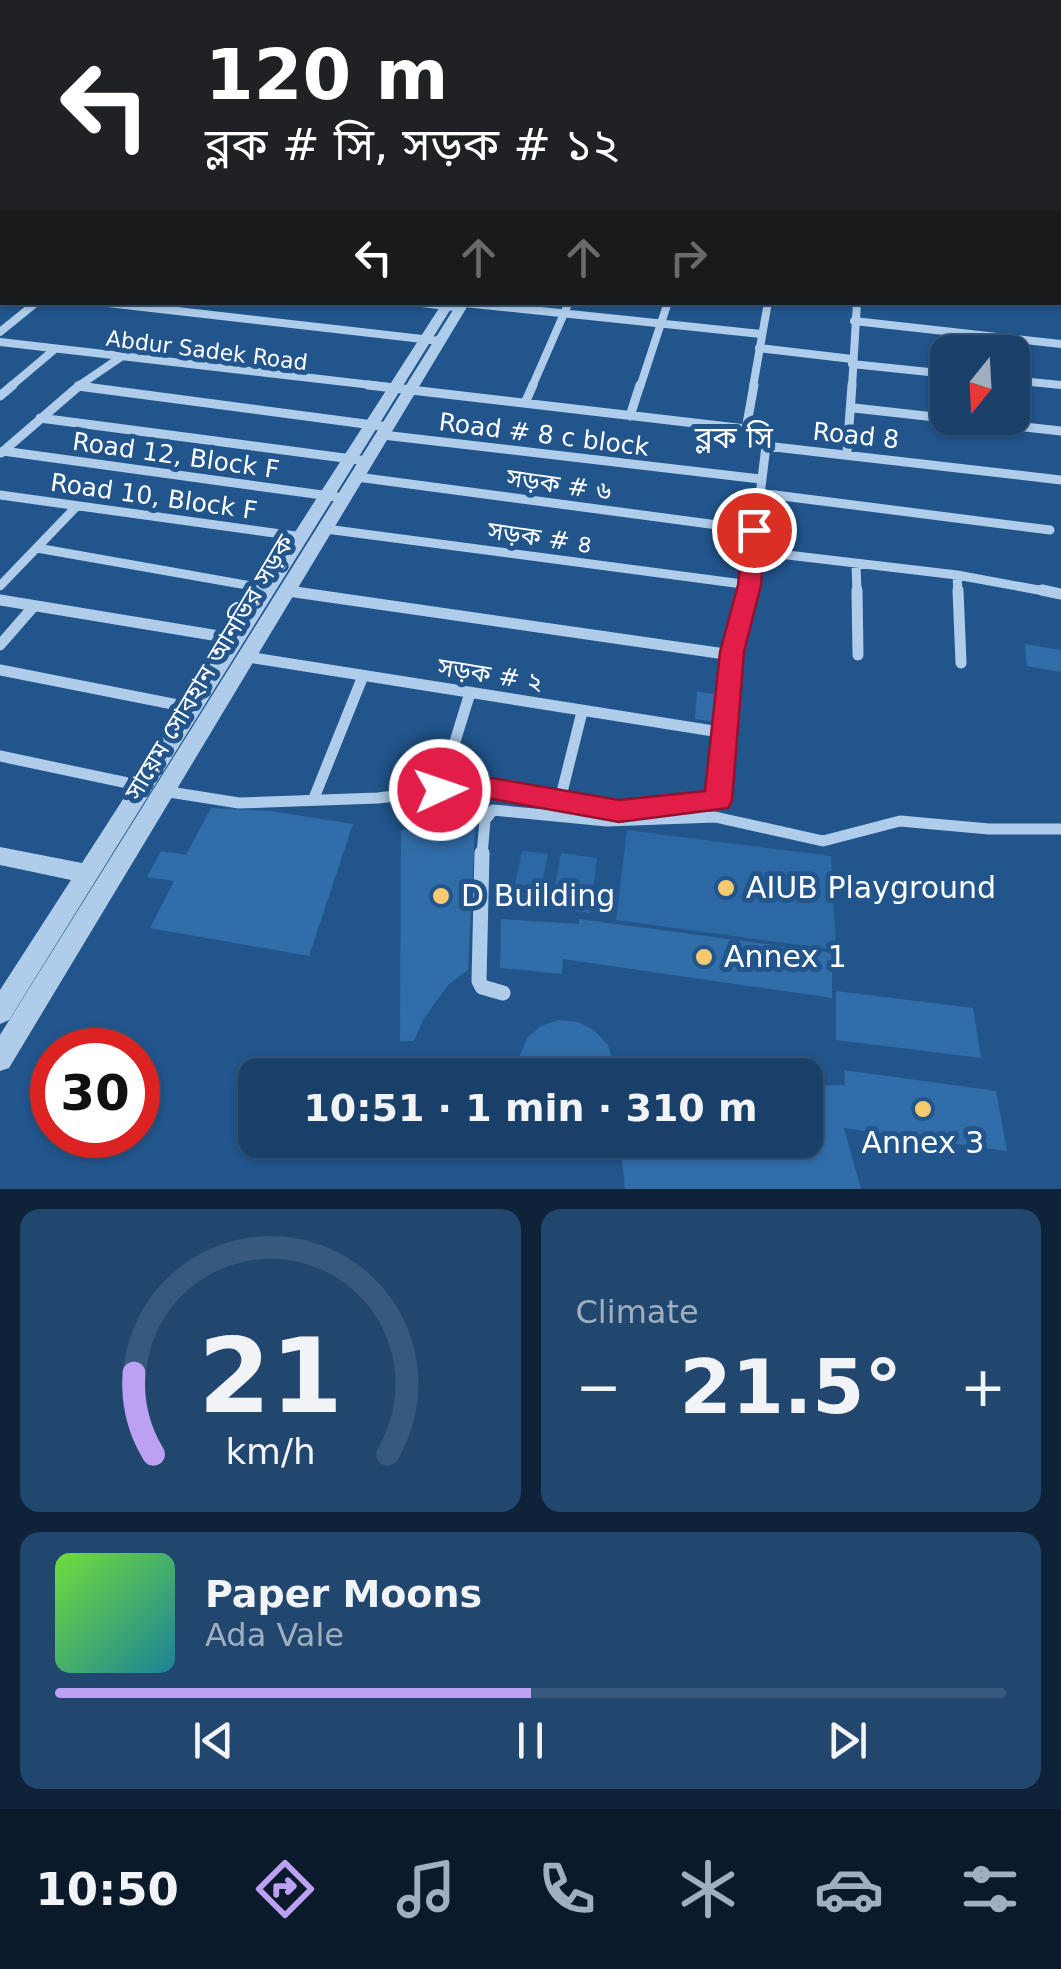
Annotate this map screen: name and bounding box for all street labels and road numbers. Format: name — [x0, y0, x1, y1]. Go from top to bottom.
street label: Abdur Sadek Road — [105, 326, 309, 375]
street label: Road # 8 c block — [437, 407, 651, 462]
street label: Road 8 — [811, 417, 901, 454]
street label: Road 12, Block F — [71, 427, 281, 484]
street label: সড়ক # ৬ — [504, 463, 613, 506]
street label: Road 10, Block F — [49, 468, 259, 525]
street label: সড়ক # ৪ — [485, 516, 594, 559]
street label: সায়েম সোবহান আনভির সড়ক — [118, 529, 301, 806]
street label: সড়ক # ২ — [435, 652, 544, 697]

